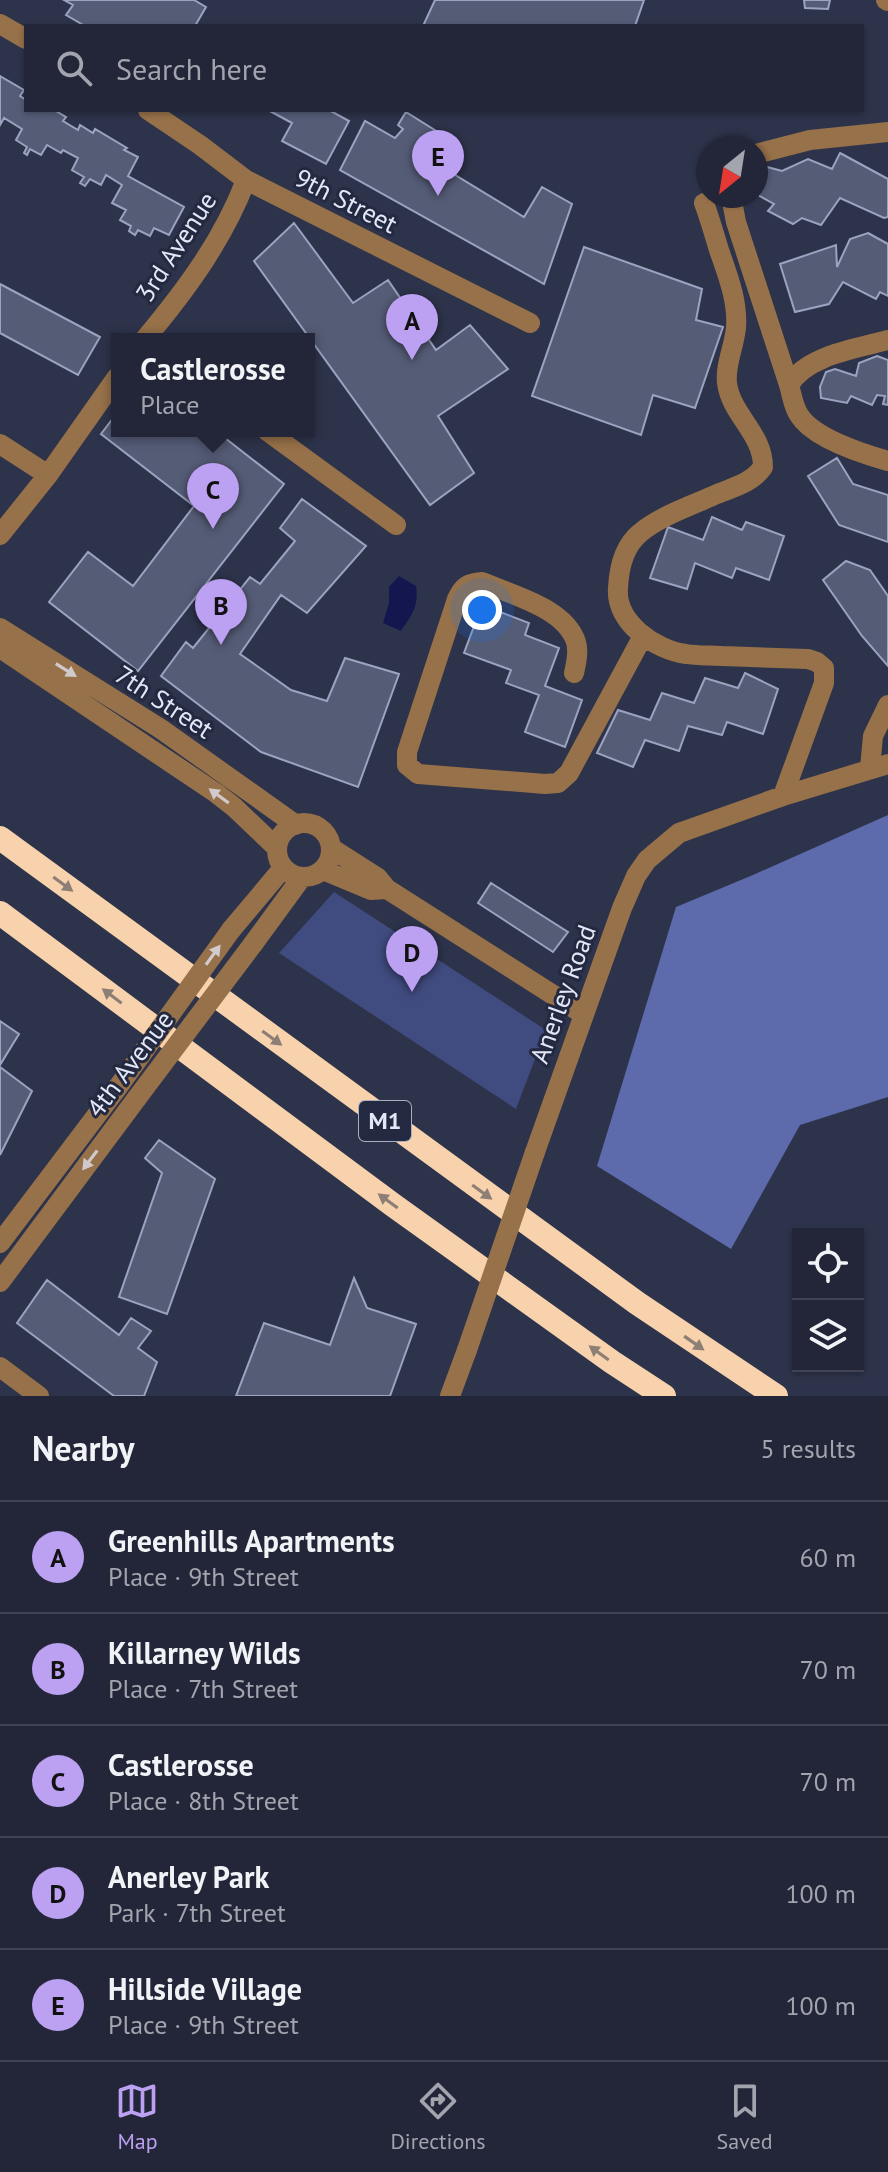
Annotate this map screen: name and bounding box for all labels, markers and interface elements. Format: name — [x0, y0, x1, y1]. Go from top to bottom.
search box — [24, 24, 864, 112]
icon: search — [52, 46, 96, 90]
text: Search here — [116, 49, 267, 88]
pin: E — [412, 130, 464, 196]
north arrow — [696, 136, 768, 208]
street label: 9th Street — [289, 161, 403, 240]
street label: 3rd Avenue — [128, 186, 223, 308]
pin: A — [386, 294, 438, 360]
popup — [111, 333, 315, 437]
text: Castlerosse — [140, 349, 286, 388]
text: Place — [140, 388, 200, 421]
pin: C — [187, 463, 239, 529]
pin: B — [195, 579, 247, 645]
your location — [462, 590, 502, 630]
street label: 7th Street — [109, 658, 220, 745]
one-way arrow — [55, 663, 77, 677]
one-way arrow — [209, 788, 229, 804]
one-way arrow — [52, 876, 74, 892]
street label: Anerley Road — [522, 920, 603, 1068]
pin: D — [386, 926, 438, 992]
one-way arrow — [205, 945, 220, 966]
one-way arrow — [101, 989, 122, 1005]
street label: 4th Avenue — [79, 1004, 180, 1123]
one-way arrow — [262, 1030, 283, 1045]
road number: M1 — [359, 1101, 411, 1141]
one-way arrow — [83, 1150, 99, 1171]
one-way arrow — [472, 1183, 492, 1199]
one-way arrow — [378, 1194, 398, 1210]
map controls — [792, 1228, 864, 1372]
button: locate — [792, 1228, 864, 1300]
button: layers — [792, 1300, 864, 1372]
one-way arrow — [683, 1335, 704, 1350]
one-way arrow — [589, 1346, 610, 1361]
text: Nearby — [32, 1426, 134, 1470]
text: 5 results — [761, 1432, 856, 1465]
text: Greenhills Apartments — [108, 1521, 395, 1560]
text: A — [50, 1541, 66, 1574]
text: 60 m — [800, 1541, 856, 1574]
text: Place · 9th Street — [108, 1560, 299, 1593]
text: Killarney Wilds — [108, 1633, 301, 1672]
text: B — [50, 1653, 66, 1686]
text: 70 m — [800, 1653, 856, 1686]
text: Place · 7th Street — [108, 1672, 298, 1705]
text: Castlerosse — [108, 1745, 254, 1784]
text: C — [51, 1765, 65, 1798]
text: 70 m — [800, 1765, 856, 1798]
text: Place · 8th Street — [108, 1784, 299, 1817]
text: Anerley Park — [108, 1857, 269, 1896]
text: D — [50, 1877, 66, 1910]
text: 100 m — [785, 1877, 856, 1910]
text: Park · 7th Street — [108, 1896, 286, 1929]
text: Hillside Village — [108, 1969, 302, 2008]
text: E — [51, 1989, 65, 2022]
text: 100 m — [785, 1989, 856, 2022]
text: Place · 9th Street — [108, 2008, 299, 2041]
tab: Map — [115, 2079, 159, 2155]
tab: Directions — [390, 2079, 486, 2155]
tab: Saved — [717, 2079, 772, 2155]

